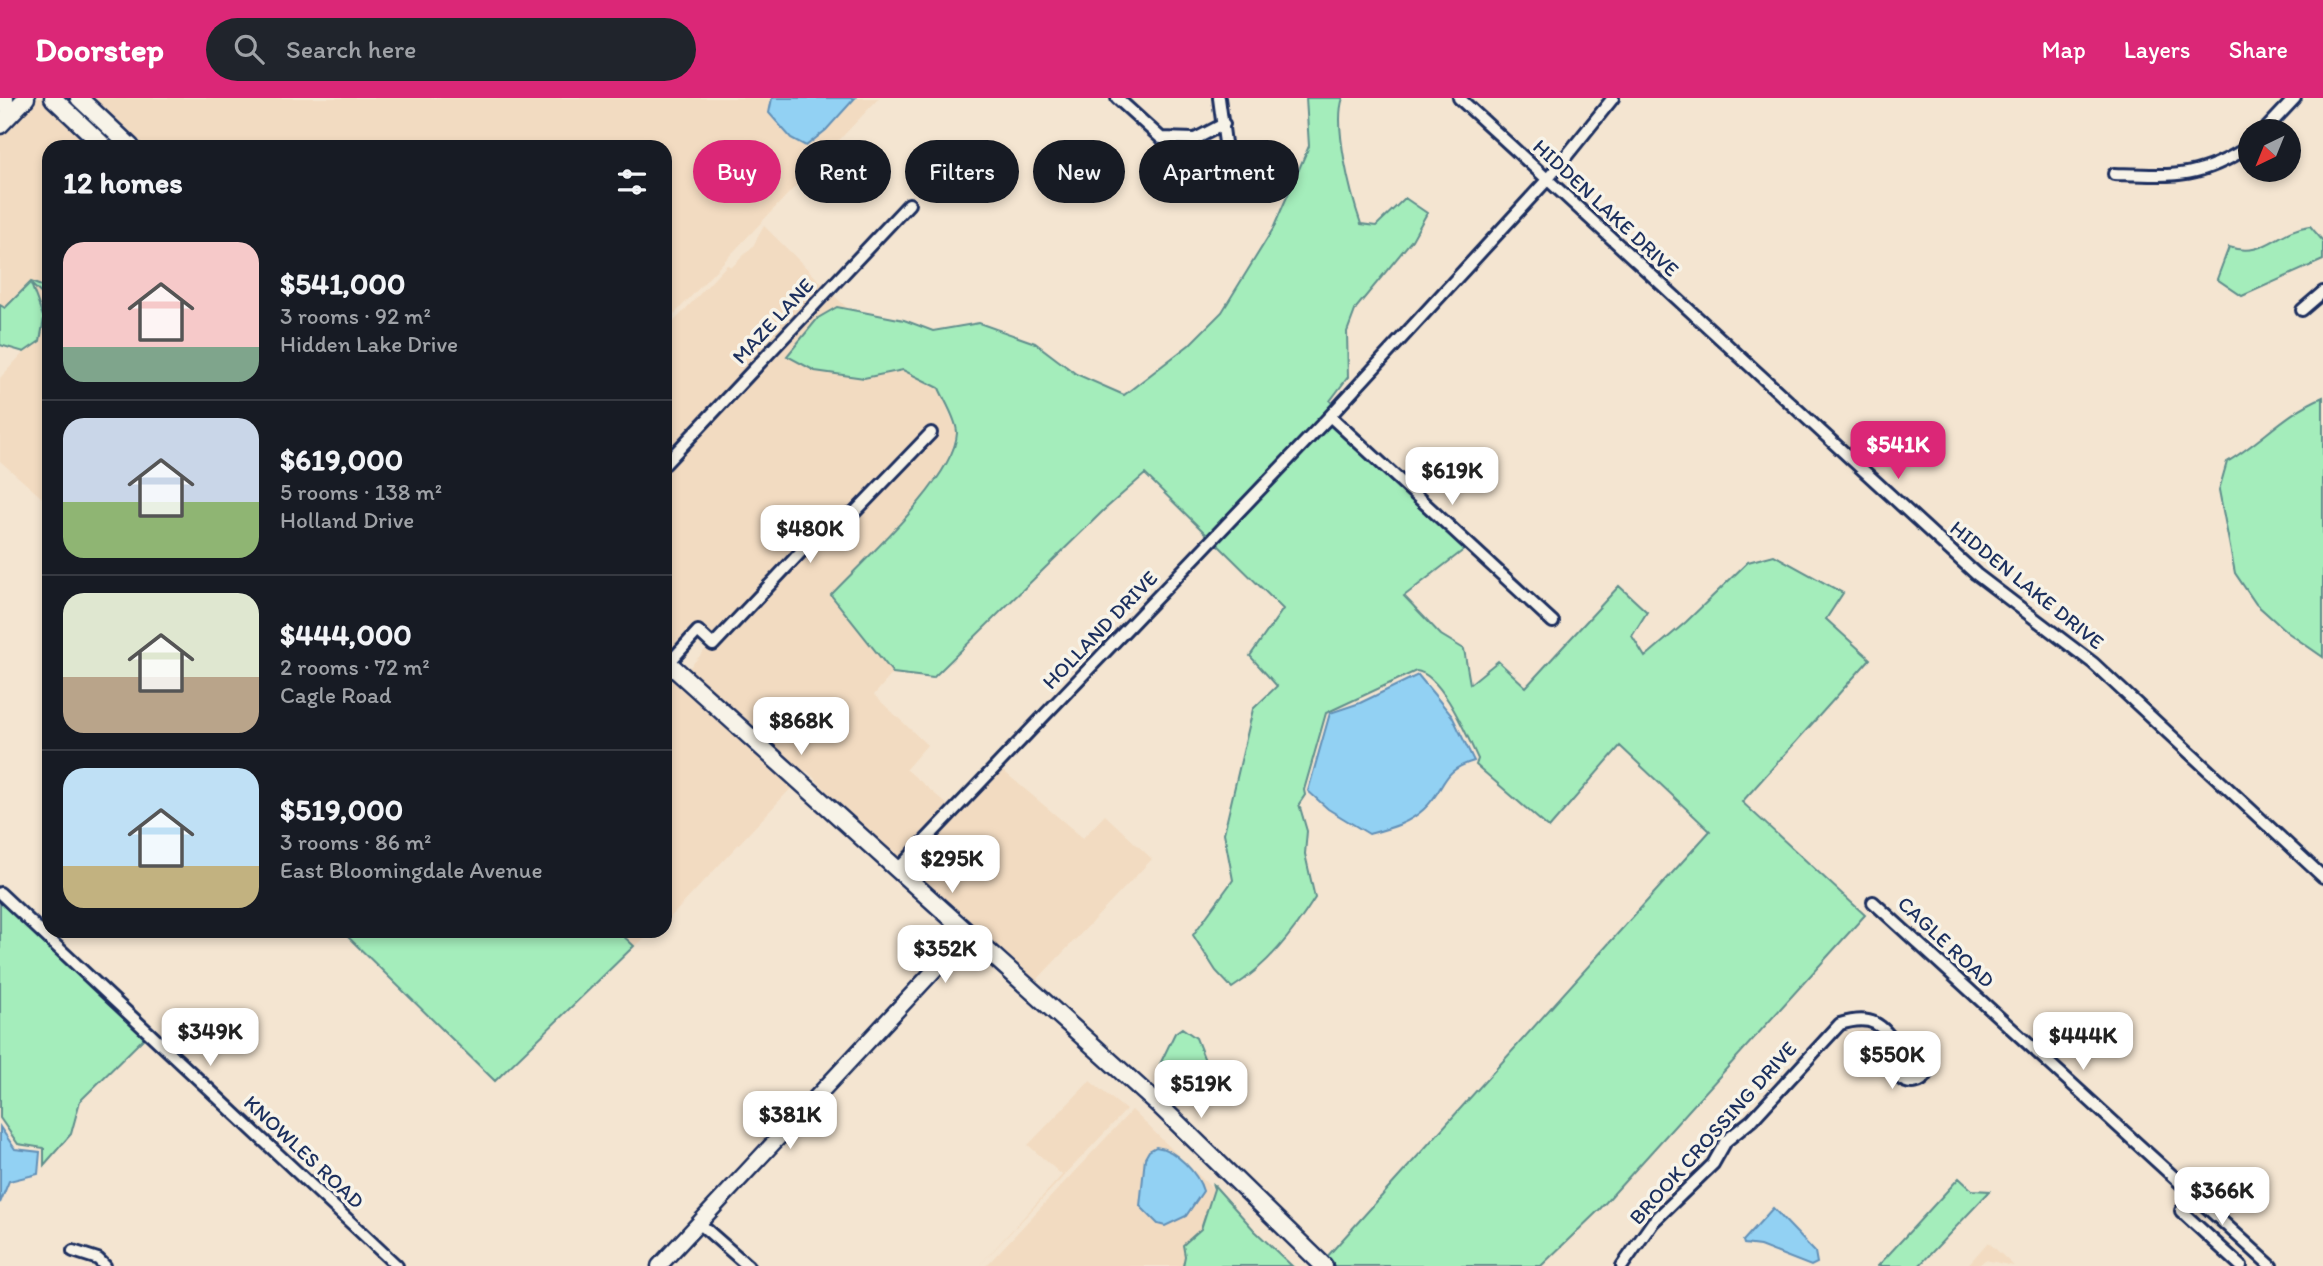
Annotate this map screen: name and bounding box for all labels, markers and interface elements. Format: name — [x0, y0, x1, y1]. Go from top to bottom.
search box — [206, 18, 696, 81]
text: Doorstep — [35, 30, 164, 69]
icon: search — [230, 30, 268, 68]
text: Search here — [286, 33, 416, 65]
text: Map — [2042, 35, 2086, 64]
text: Layers — [2124, 35, 2191, 64]
text: Share — [2229, 35, 2288, 64]
north arrow — [2238, 119, 2301, 182]
map controls — [2238, 119, 2301, 182]
street label: HIDDEN LAKE DRIVE — [1528, 134, 1684, 282]
chip: Buy — [693, 140, 781, 203]
chip: Rent — [795, 140, 891, 203]
chip: Filters — [905, 140, 1019, 203]
chip: New — [1033, 140, 1125, 203]
chip: Apartment — [1139, 140, 1299, 203]
icon: filters — [613, 163, 651, 201]
text: 12 homes — [63, 164, 183, 201]
text: $541,000 — [280, 265, 405, 302]
icon: home — [119, 270, 203, 354]
street label: MAZE LANE — [727, 273, 819, 369]
text: 3 rooms · 92 m² — [280, 302, 431, 330]
text: Hidden Lake Drive — [280, 330, 458, 358]
pin: $541K — [1849, 422, 1947, 481]
text: $541K — [1867, 430, 1929, 458]
text: $619,000 — [280, 441, 403, 478]
icon: home — [119, 446, 203, 530]
pin: $619K — [1403, 448, 1501, 507]
text: $619K — [1421, 456, 1483, 484]
text: 5 rooms · 138 m² — [280, 478, 442, 506]
pin: $480K — [761, 505, 859, 565]
text: Holland Drive — [280, 506, 414, 534]
text: $480K — [777, 514, 843, 542]
street label: HIDDEN LAKE DRIVE — [1945, 515, 2109, 654]
street label: HOLLAND DRIVE — [1037, 565, 1162, 694]
text: $444,000 — [280, 616, 412, 653]
icon: home — [119, 621, 203, 705]
text: 2 rooms · 72 m² — [280, 653, 430, 681]
text: Cagle Road — [280, 681, 392, 709]
pin: $868K — [752, 698, 850, 757]
text: $868K — [769, 706, 833, 734]
text: $519,000 — [280, 791, 403, 828]
icon: home — [119, 796, 203, 880]
text: 3 rooms · 86 m² — [280, 828, 432, 856]
pin: $295K — [903, 836, 1001, 895]
text: $295K — [921, 844, 983, 872]
text: East Bloomingdale Avenue — [280, 856, 542, 884]
street label: CAGLE ROAD — [1893, 891, 2000, 993]
pin: $352K — [896, 926, 994, 985]
text: $352K — [913, 934, 977, 962]
pin: $349K — [161, 1009, 259, 1068]
pin: $444K — [2034, 1012, 2132, 1072]
text: $349K — [178, 1017, 242, 1045]
text: $444K — [2049, 1021, 2117, 1049]
pin: $550K — [1843, 1032, 1941, 1091]
street label: BROOK CROSSING DRIVE — [1624, 1036, 1802, 1229]
text: $550K — [1860, 1040, 1924, 1068]
pin: $519K — [1152, 1060, 1250, 1120]
text: $519K — [1170, 1069, 1232, 1097]
street label: KNOWLES ROAD — [239, 1090, 370, 1214]
pin: $381K — [741, 1091, 839, 1151]
text: $381K — [759, 1100, 821, 1128]
pin: $366K — [2173, 1168, 2271, 1227]
text: $366K — [2190, 1176, 2254, 1204]

